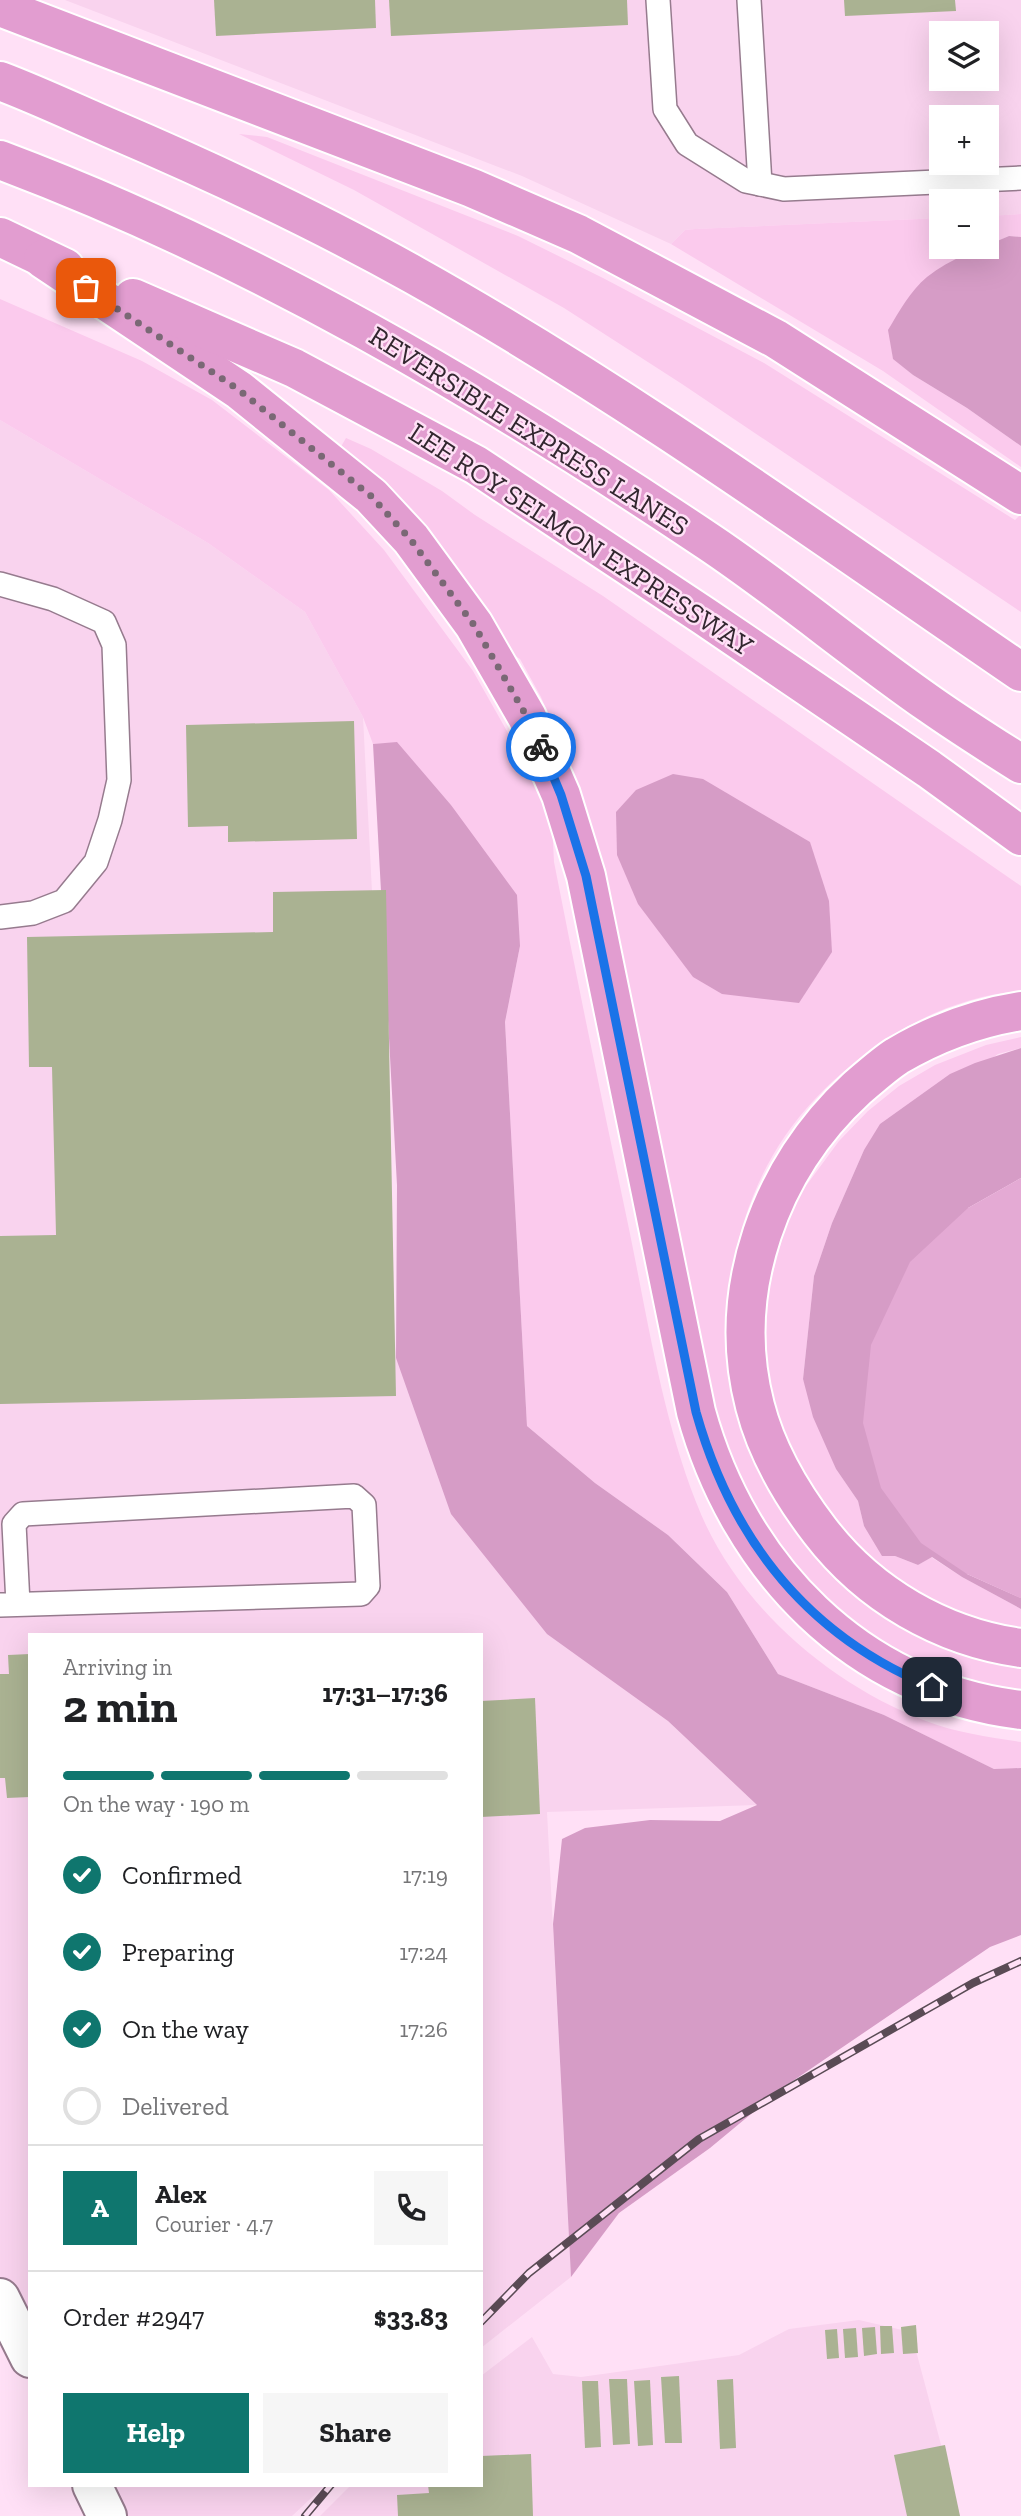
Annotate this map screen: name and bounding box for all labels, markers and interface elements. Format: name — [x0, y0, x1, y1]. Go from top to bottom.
map controls — [929, 21, 999, 259]
button: layers — [929, 21, 999, 91]
button: + — [929, 105, 999, 175]
button: − — [929, 189, 999, 259]
pin — [56, 258, 116, 318]
icon: bag — [67, 269, 105, 307]
street label: REVERSIBLE EXPRESS LANES — [363, 319, 695, 543]
street label: LEE ROY SELMON EXPRESSWAY — [403, 415, 760, 663]
courier — [506, 712, 576, 782]
icon: bike — [522, 728, 560, 766]
text: Arriving in — [63, 1653, 172, 1681]
pin — [902, 1657, 962, 1717]
icon: home — [913, 1668, 951, 1706]
text: 17:31–17:36 — [322, 1677, 448, 1709]
text: 2 min — [63, 1679, 178, 1734]
text: On the way · 190 m — [63, 1790, 249, 1818]
icon: check — [63, 1856, 101, 1894]
text: Confirmed — [122, 1859, 242, 1891]
text: 17:19 — [402, 1861, 448, 1889]
icon: check — [63, 1933, 101, 1971]
text: Preparing — [122, 1936, 234, 1968]
text: 17:24 — [399, 1938, 448, 1966]
icon: check — [63, 2010, 101, 2048]
text: On the way — [122, 2013, 249, 2045]
text: 17:26 — [399, 2015, 448, 2043]
text: Delivered — [122, 2090, 229, 2122]
button: phone — [374, 2171, 448, 2245]
text: Alex — [155, 2178, 207, 2210]
text: A — [91, 2192, 109, 2224]
text: Courier · 4.7 — [155, 2210, 273, 2238]
text: Order #2947 — [63, 2301, 204, 2333]
text: $33.83 — [374, 2301, 448, 2333]
button: Help — [63, 2393, 249, 2473]
button: Share — [263, 2393, 448, 2473]

